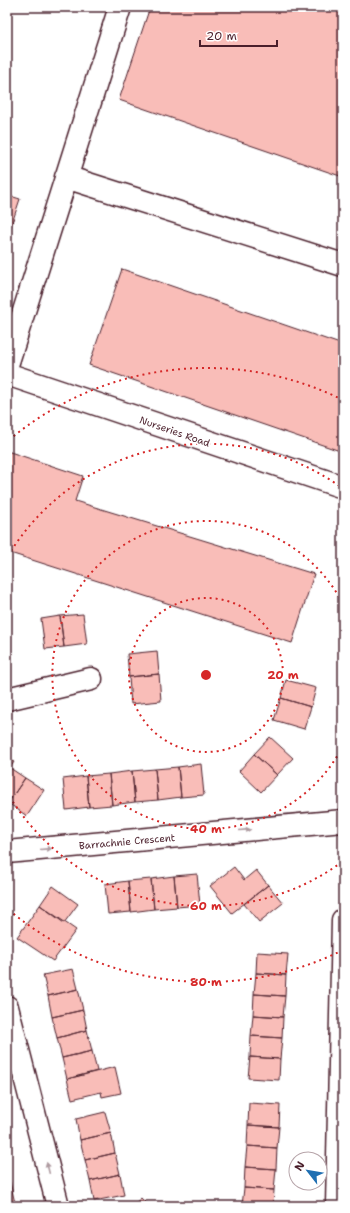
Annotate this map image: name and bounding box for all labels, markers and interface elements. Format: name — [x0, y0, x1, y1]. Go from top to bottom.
scale bar — [200, 22, 277, 48]
text: 20 m — [206, 28, 237, 44]
street label: Nurseries Road — [138, 413, 212, 450]
text: 20 m — [267, 667, 299, 683]
centre of rings — [199, 668, 213, 682]
text: 40 m — [190, 821, 222, 837]
one-way arrow — [239, 827, 251, 834]
street label: Barrachnie Crescent — [78, 831, 176, 852]
one-way arrow — [40, 845, 52, 852]
text: 60 m — [190, 898, 222, 914]
text: 80 m — [190, 974, 222, 990]
north arrow — [288, 1151, 328, 1191]
text: N — [291, 1158, 309, 1174]
one-way arrow — [45, 1162, 51, 1175]

